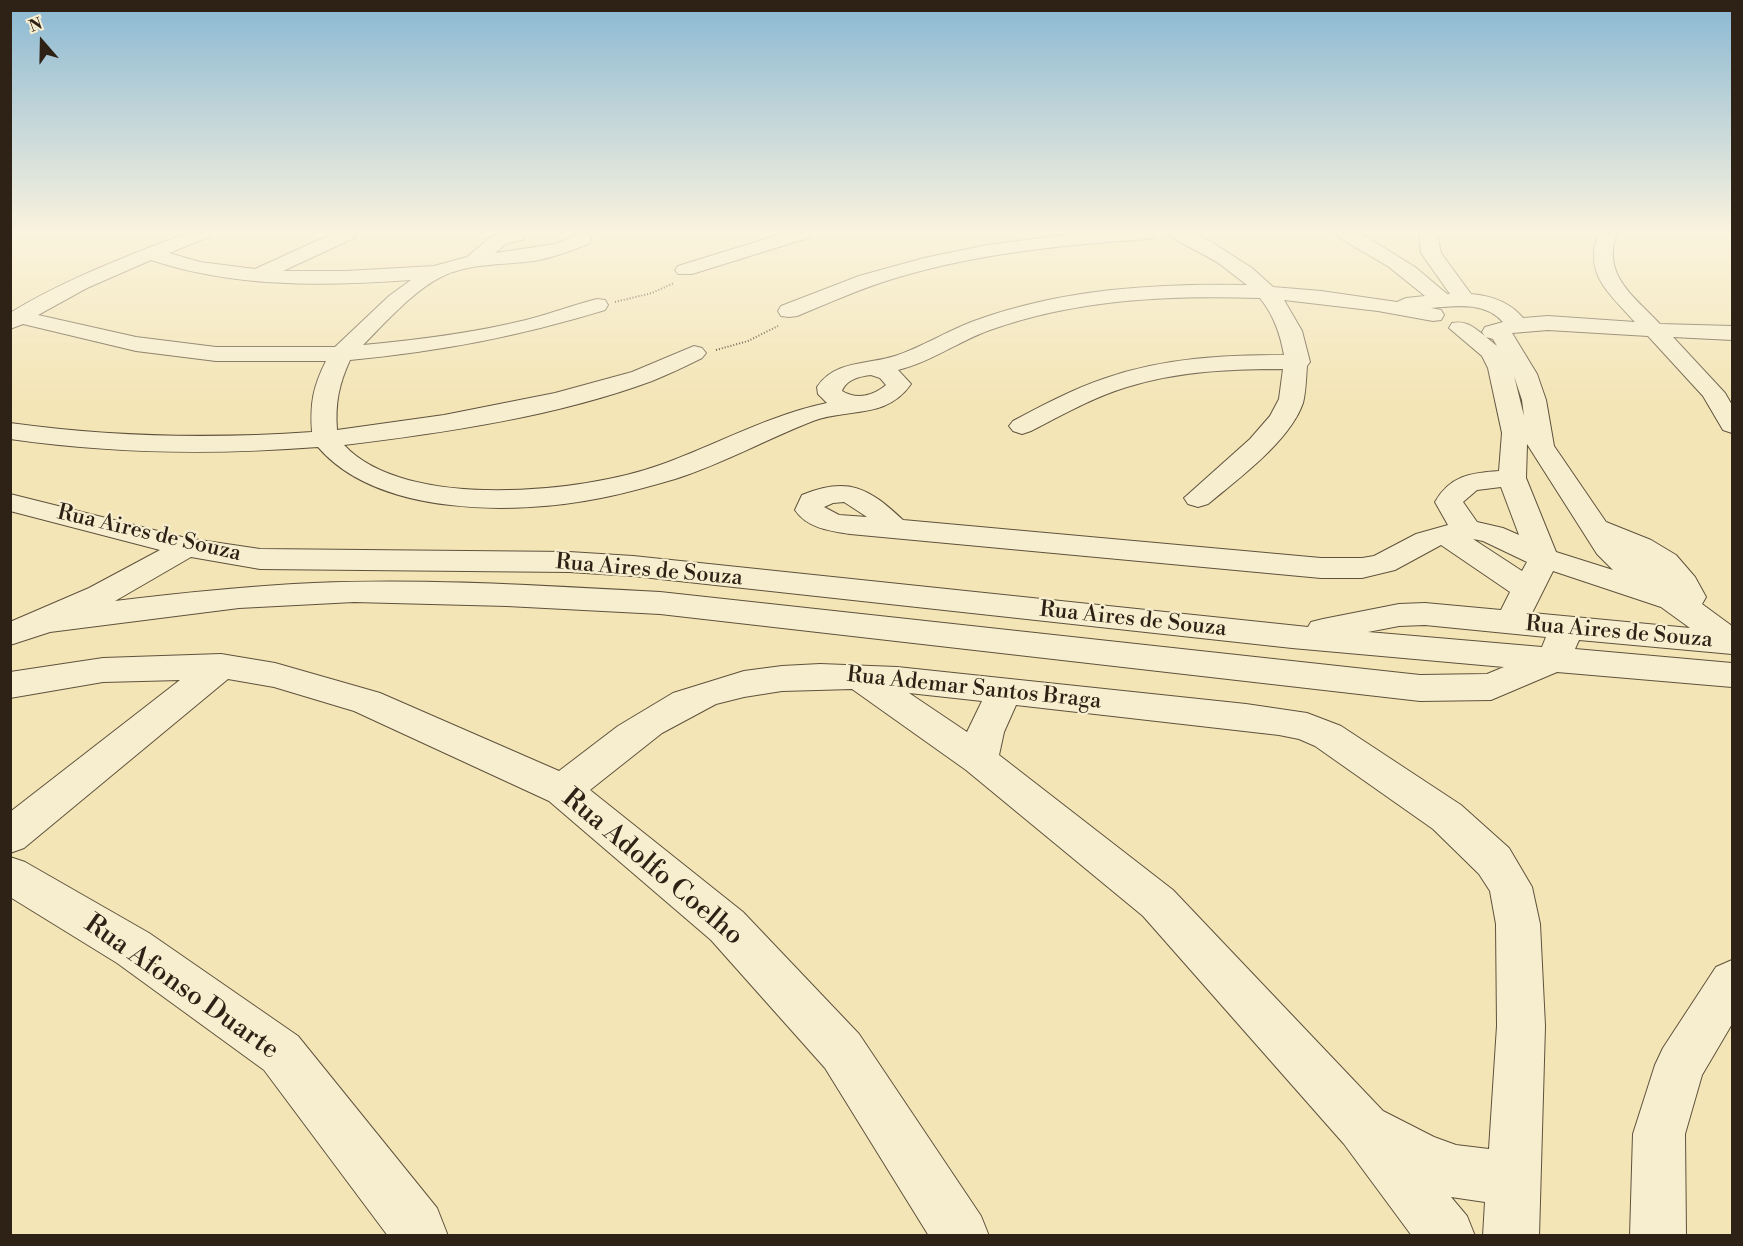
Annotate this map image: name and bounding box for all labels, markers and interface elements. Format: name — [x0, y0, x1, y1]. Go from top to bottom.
north arrow — [12, 12, 72, 72]
text: N — [26, 14, 45, 37]
street label: Rua Aires de Souza — [55, 500, 243, 568]
street label: Rua Aires de Souza — [554, 550, 744, 592]
street label: Rua Aires de Souza — [1038, 597, 1228, 643]
street label: Rua Aires de Souza — [1524, 612, 1714, 654]
street label: Rua Ademar Santos Braga — [845, 663, 1103, 715]
street label: Rua Adolfo Coelho — [555, 783, 749, 953]
street label: Rua Afonso Duarte — [77, 909, 285, 1067]

